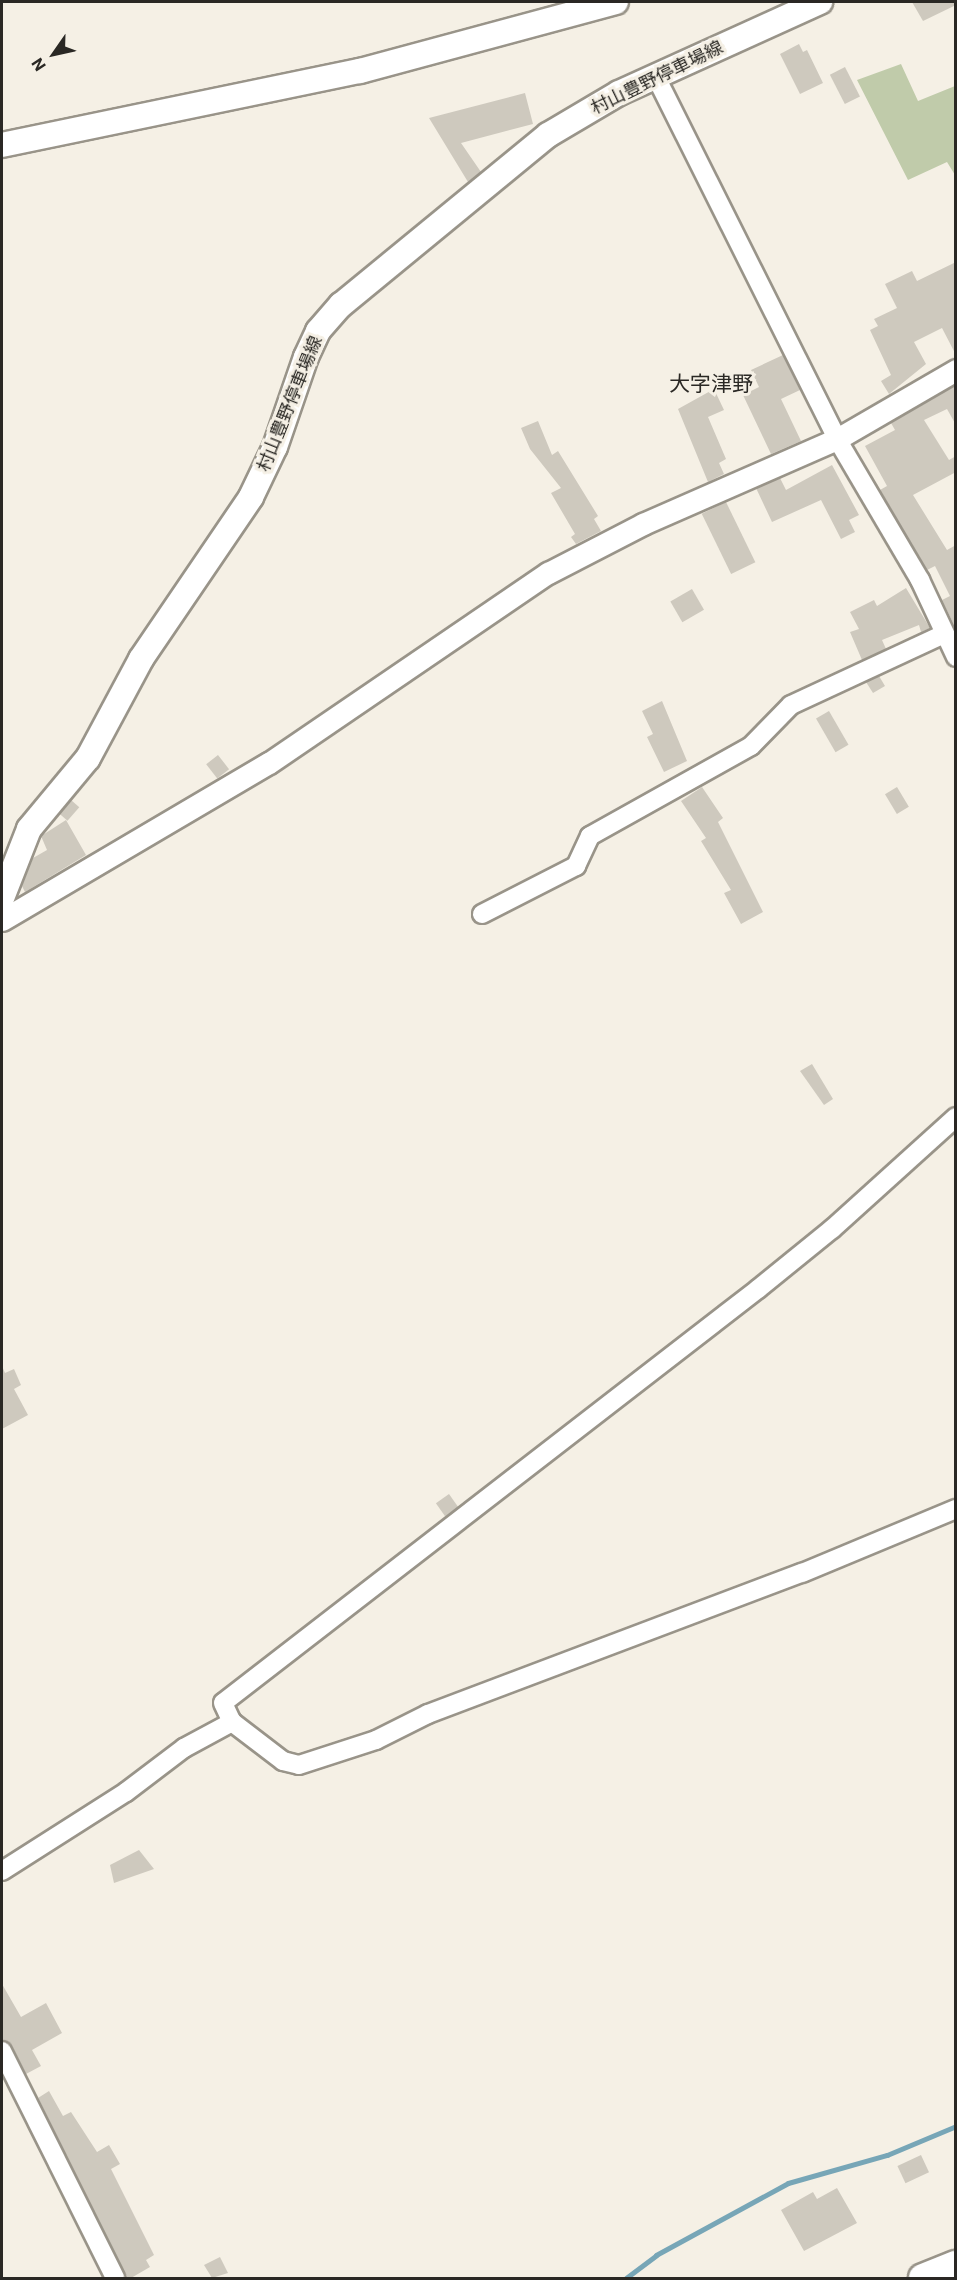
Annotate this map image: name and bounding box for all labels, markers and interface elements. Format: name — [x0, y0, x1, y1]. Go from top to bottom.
north arrow — [24, 24, 84, 84]
street label: 村山豊野停車場線 — [588, 37, 726, 119]
text: N — [28, 54, 50, 74]
street label: 村山豊野停車場線 — [253, 333, 327, 475]
district label: 大字津野 — [669, 371, 753, 397]

